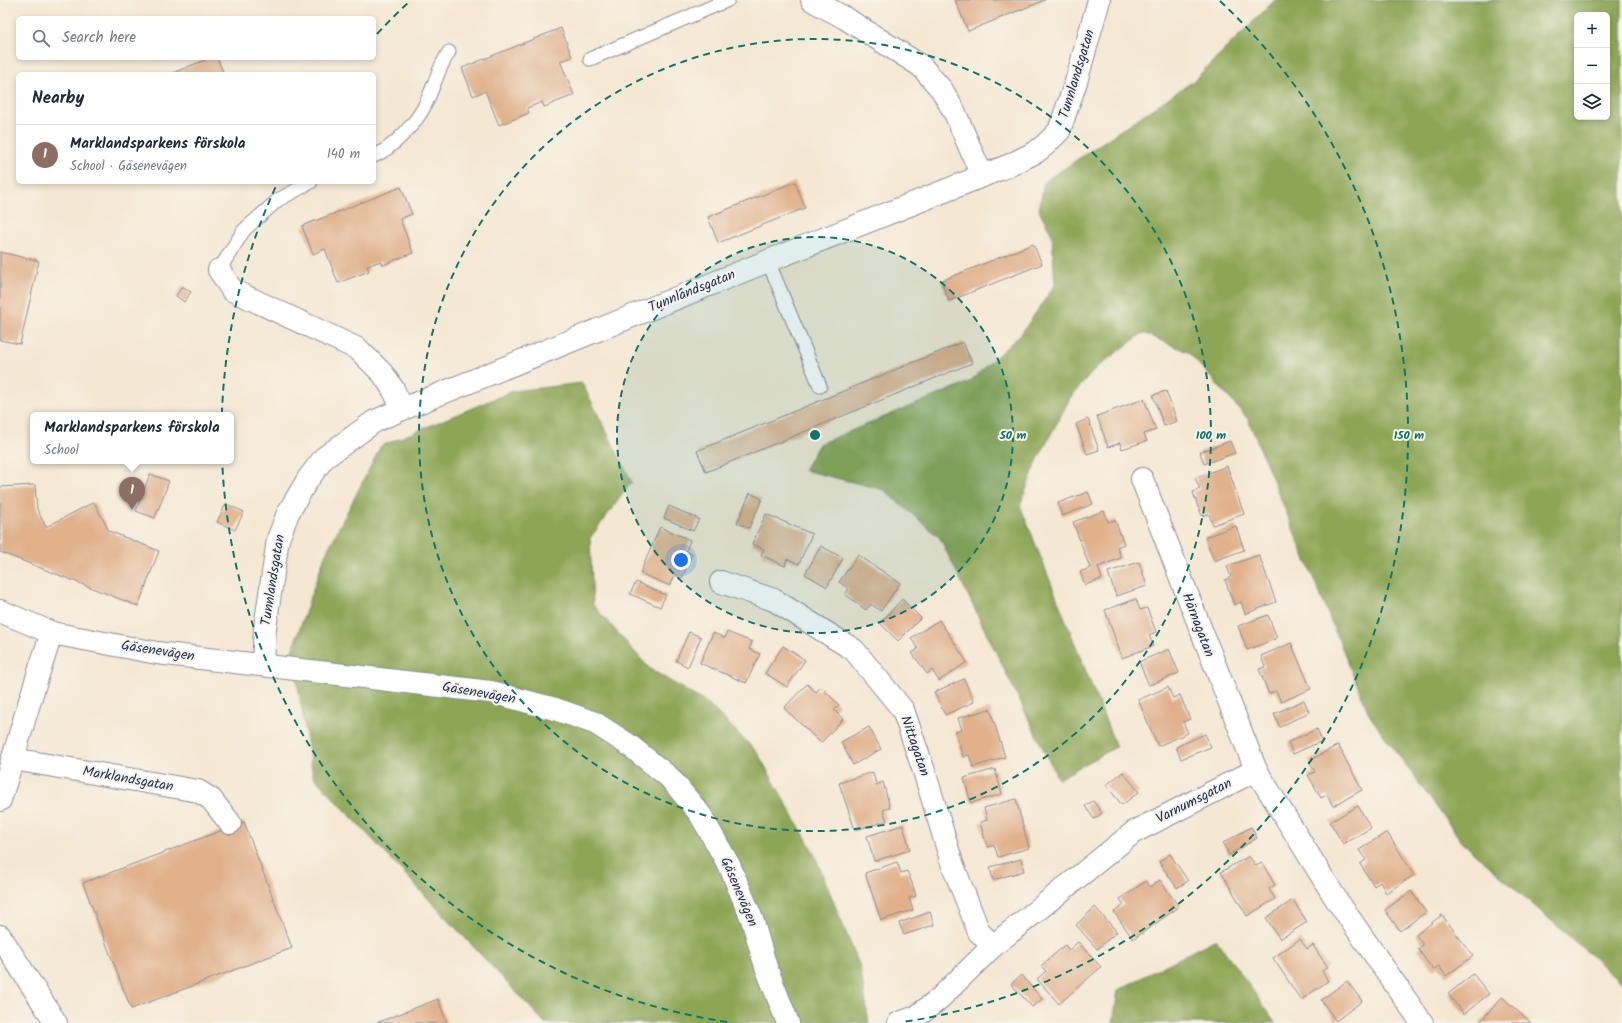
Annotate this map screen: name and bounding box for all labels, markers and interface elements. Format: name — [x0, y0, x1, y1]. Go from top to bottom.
map controls — [1574, 12, 1610, 120]
button: + — [1574, 12, 1610, 48]
search box — [16, 16, 376, 60]
text: Search here — [62, 26, 136, 50]
icon: search — [30, 27, 52, 49]
street label: Tunnlandsgatan — [1053, 27, 1101, 121]
button: − — [1574, 48, 1610, 84]
button: layers — [1574, 84, 1610, 120]
text: Nearby — [32, 85, 84, 112]
text: Marklandsparkens förskola — [70, 132, 245, 156]
text: 1 — [43, 144, 47, 165]
text: 140 m — [327, 144, 360, 165]
text: School · Gäsenevägen — [70, 156, 187, 177]
street label: Tunnlandsgatan — [645, 264, 739, 318]
popup — [30, 412, 234, 464]
text: Marklandsparkens förskola — [44, 416, 220, 440]
text: 50 m — [999, 426, 1027, 445]
text: 100 m — [1196, 426, 1226, 445]
text: 150 m — [1394, 426, 1424, 445]
centre of rings — [808, 428, 822, 442]
text: School — [44, 440, 79, 461]
pin: 1 — [119, 477, 145, 510]
street label: Tunnlandsgatan — [255, 533, 291, 627]
your location — [671, 550, 691, 570]
street label: Härnagatan — [1176, 590, 1220, 660]
street label: Gäsenevägen — [120, 634, 196, 668]
street label: Gäsenevägen — [441, 676, 517, 710]
street label: Nittagatan — [894, 713, 936, 779]
street label: Marklandsgatan — [81, 760, 175, 798]
street label: Varnumsgatan — [1152, 772, 1236, 830]
street label: Gäsenevägen — [714, 854, 764, 930]

